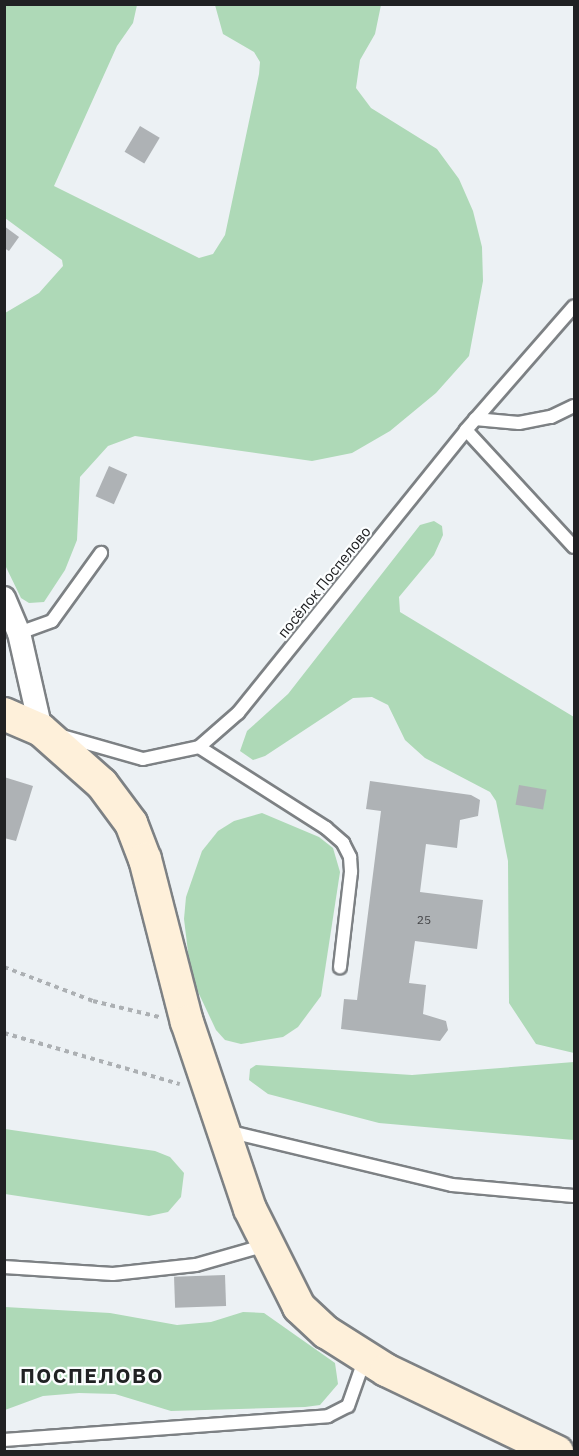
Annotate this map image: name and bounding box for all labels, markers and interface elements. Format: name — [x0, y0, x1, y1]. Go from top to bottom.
street label: посёлок Поспелово — [274, 523, 374, 641]
house number: 25 — [417, 913, 431, 927]
district label: ПОСПЕЛОВО — [20, 1362, 164, 1388]

